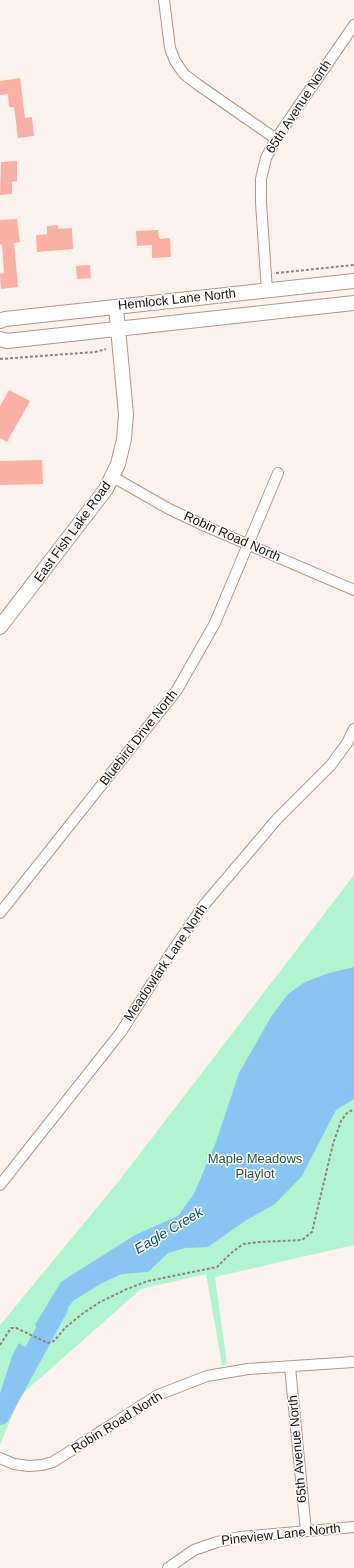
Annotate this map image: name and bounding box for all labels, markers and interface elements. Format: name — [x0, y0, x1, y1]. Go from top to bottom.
street label: 65th Avenue North — [263, 57, 335, 157]
street label: Hemlock Lane North — [117, 286, 237, 314]
street label: East Fish Lake Road — [31, 479, 115, 585]
street label: Robin Road North — [181, 509, 283, 565]
street label: Bluebird Drive North — [97, 687, 181, 789]
street label: Meadowlark Lane North — [121, 901, 211, 1025]
park label: Maple Meadows Playlot — [208, 1151, 302, 1182]
water label: Eagle Creek — [132, 1204, 206, 1258]
street label: Robin Road North — [69, 1389, 165, 1457]
street label: 65th Avenue North — [286, 1394, 310, 1504]
street label: Pineview Lane North — [221, 1521, 341, 1549]

